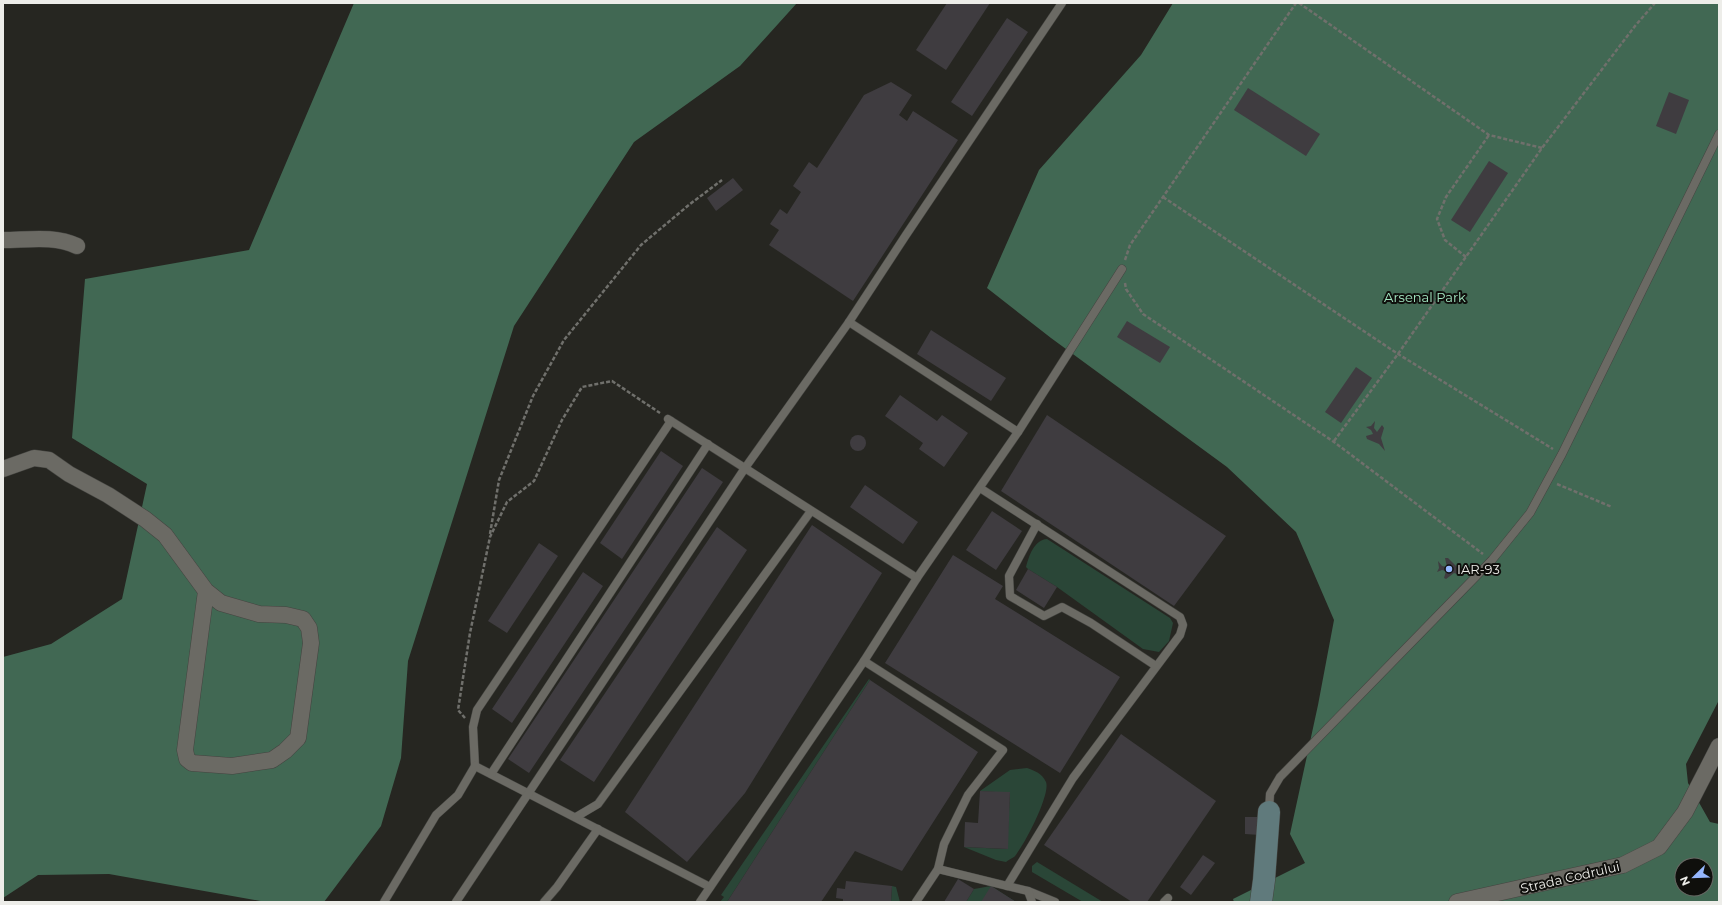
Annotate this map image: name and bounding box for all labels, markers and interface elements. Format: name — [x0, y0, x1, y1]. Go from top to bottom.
park label: Arsenal Park — [1384, 289, 1466, 305]
place label: IAR-93 — [1457, 561, 1500, 577]
marker: IAR-93 — [1444, 564, 1454, 574]
north arrow — [1674, 857, 1714, 897]
street label: Strada Codrului — [1519, 858, 1621, 896]
text: N — [1677, 874, 1693, 888]

